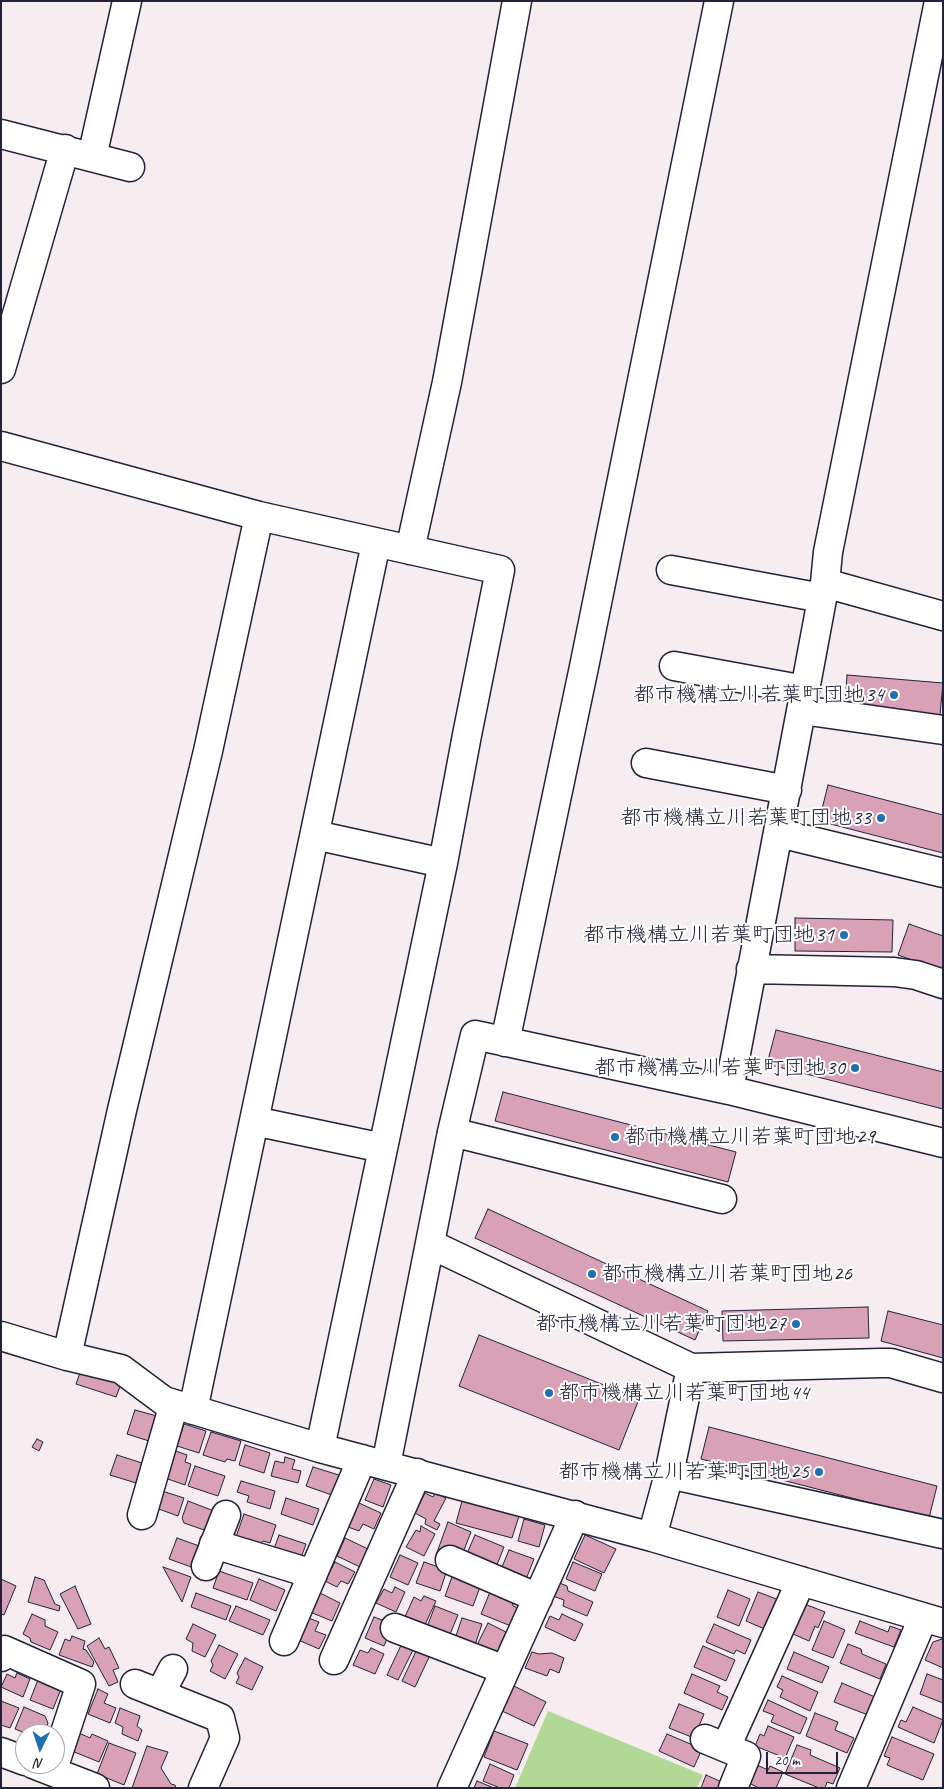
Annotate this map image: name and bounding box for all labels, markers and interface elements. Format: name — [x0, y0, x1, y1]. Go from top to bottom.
place label: 都市機構立川若葉町団地34 — [634, 682, 884, 708]
marker: 都市機構立川若葉町団地34 — [888, 689, 900, 701]
place label: 都市機構立川若葉町団地33 — [621, 805, 871, 831]
marker: 都市機構立川若葉町団地33 — [875, 812, 887, 824]
place label: 都市機構立川若葉町団地31 — [584, 922, 834, 948]
marker: 都市機構立川若葉町団地31 — [838, 929, 850, 941]
place label: 都市機構立川若葉町団地30 — [595, 1055, 845, 1081]
marker: 都市機構立川若葉町団地30 — [849, 1062, 861, 1074]
place label: 都市機構立川若葉町団地29 — [625, 1124, 875, 1150]
marker: 都市機構立川若葉町団地29 — [609, 1131, 621, 1143]
place label: 都市機構立川若葉町団地26 — [602, 1261, 852, 1287]
marker: 都市機構立川若葉町団地26 — [586, 1268, 598, 1280]
place label: 都市機構立川若葉町団地27 — [536, 1311, 786, 1337]
marker: 都市機構立川若葉町団地27 — [790, 1318, 802, 1330]
place label: 都市機構立川若葉町団地44 — [559, 1380, 809, 1406]
marker: 都市機構立川若葉町団地44 — [543, 1387, 555, 1399]
place label: 都市機構立川若葉町団地25 — [559, 1459, 809, 1485]
marker: 都市機構立川若葉町団地25 — [813, 1466, 825, 1478]
north arrow — [15, 1724, 65, 1774]
scale bar — [769, 1742, 842, 1774]
text: 20 m — [774, 1751, 800, 1770]
text: N — [34, 1755, 44, 1772]

